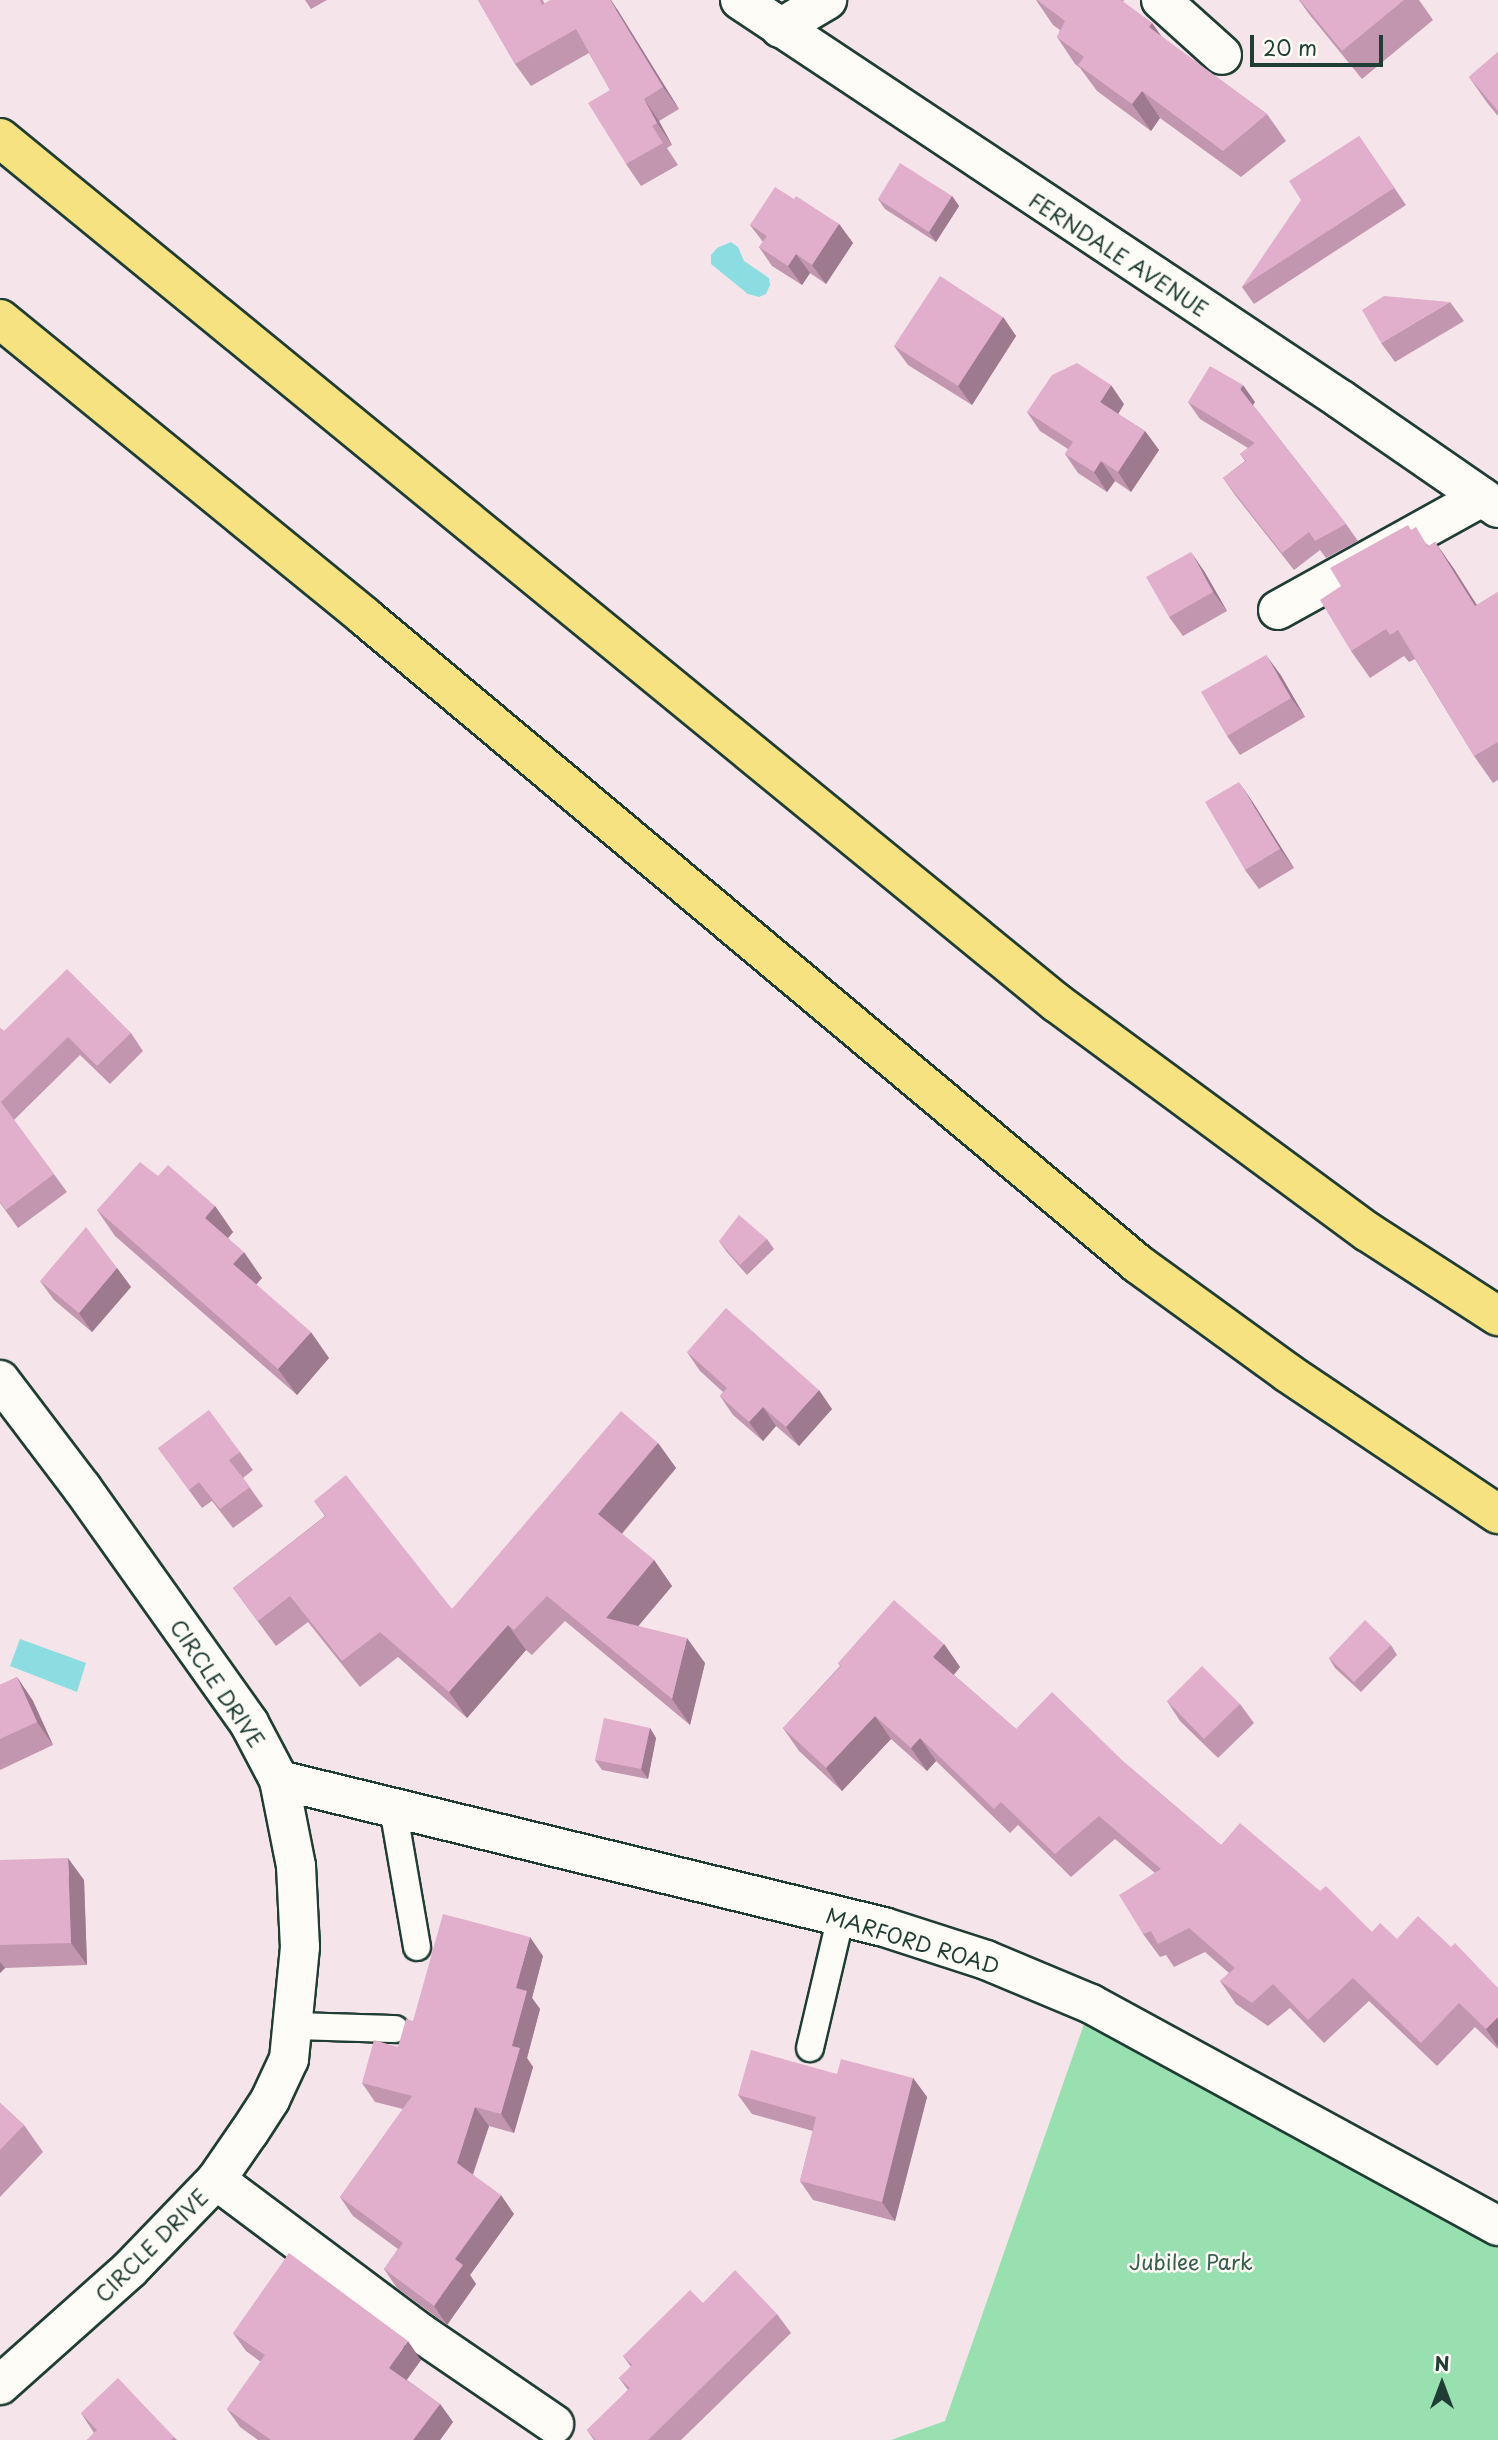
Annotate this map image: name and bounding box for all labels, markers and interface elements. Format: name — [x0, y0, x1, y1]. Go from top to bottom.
scale bar — [1253, 21, 1386, 65]
text: 20 m — [1263, 31, 1317, 63]
street label: FERNDALE AVENUE — [1025, 187, 1213, 321]
street label: CIRCLE DRIVE — [166, 1614, 270, 1752]
street label: MARFORD ROAD — [822, 1901, 1004, 1979]
street label: CIRCLE DRIVE — [89, 2183, 213, 2307]
park label: Jubilee Park — [1128, 2248, 1254, 2274]
north arrow — [1407, 2349, 1477, 2419]
text: N — [1434, 2349, 1450, 2377]

